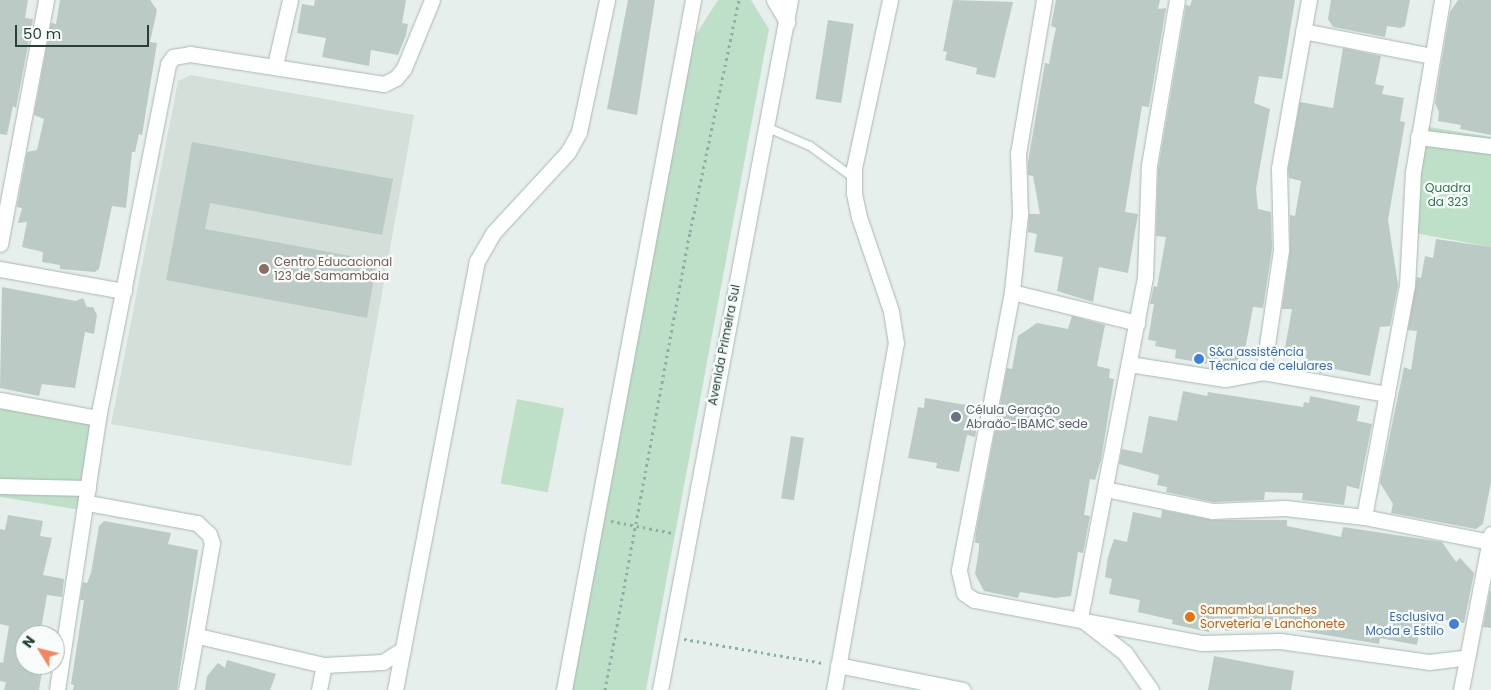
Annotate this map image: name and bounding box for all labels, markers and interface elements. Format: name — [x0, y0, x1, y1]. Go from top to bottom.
scale bar — [18, 15, 151, 47]
text: 50 m — [23, 23, 61, 44]
park label: Quadra da 323 — [1425, 181, 1471, 209]
place label: Centro Educacional 123 de Samambaia — [274, 255, 392, 283]
marker: Centro Educacional 123 de Samambaia — [258, 263, 270, 275]
street label: Avenida Primeira Sul — [705, 283, 743, 407]
place label: S&a assistência Técnica de celulares — [1209, 345, 1333, 373]
marker: S&a assistência Técnica de celulares — [1193, 353, 1205, 365]
place label: Célula Geração Abraão-IBAMC sede — [966, 403, 1088, 431]
marker: Célula Geração Abraão-IBAMC sede — [950, 411, 962, 423]
place label: Samamba Lanches Sorveteria e Lanchonete — [1200, 603, 1345, 631]
place label: Esclusiva Moda e Estilo — [1366, 610, 1444, 638]
marker: Samamba Lanches Sorveteria e Lanchonete — [1184, 611, 1196, 623]
marker: Esclusiva Moda e Estilo — [1448, 618, 1460, 630]
north arrow — [15, 625, 65, 675]
text: N — [17, 632, 40, 652]

